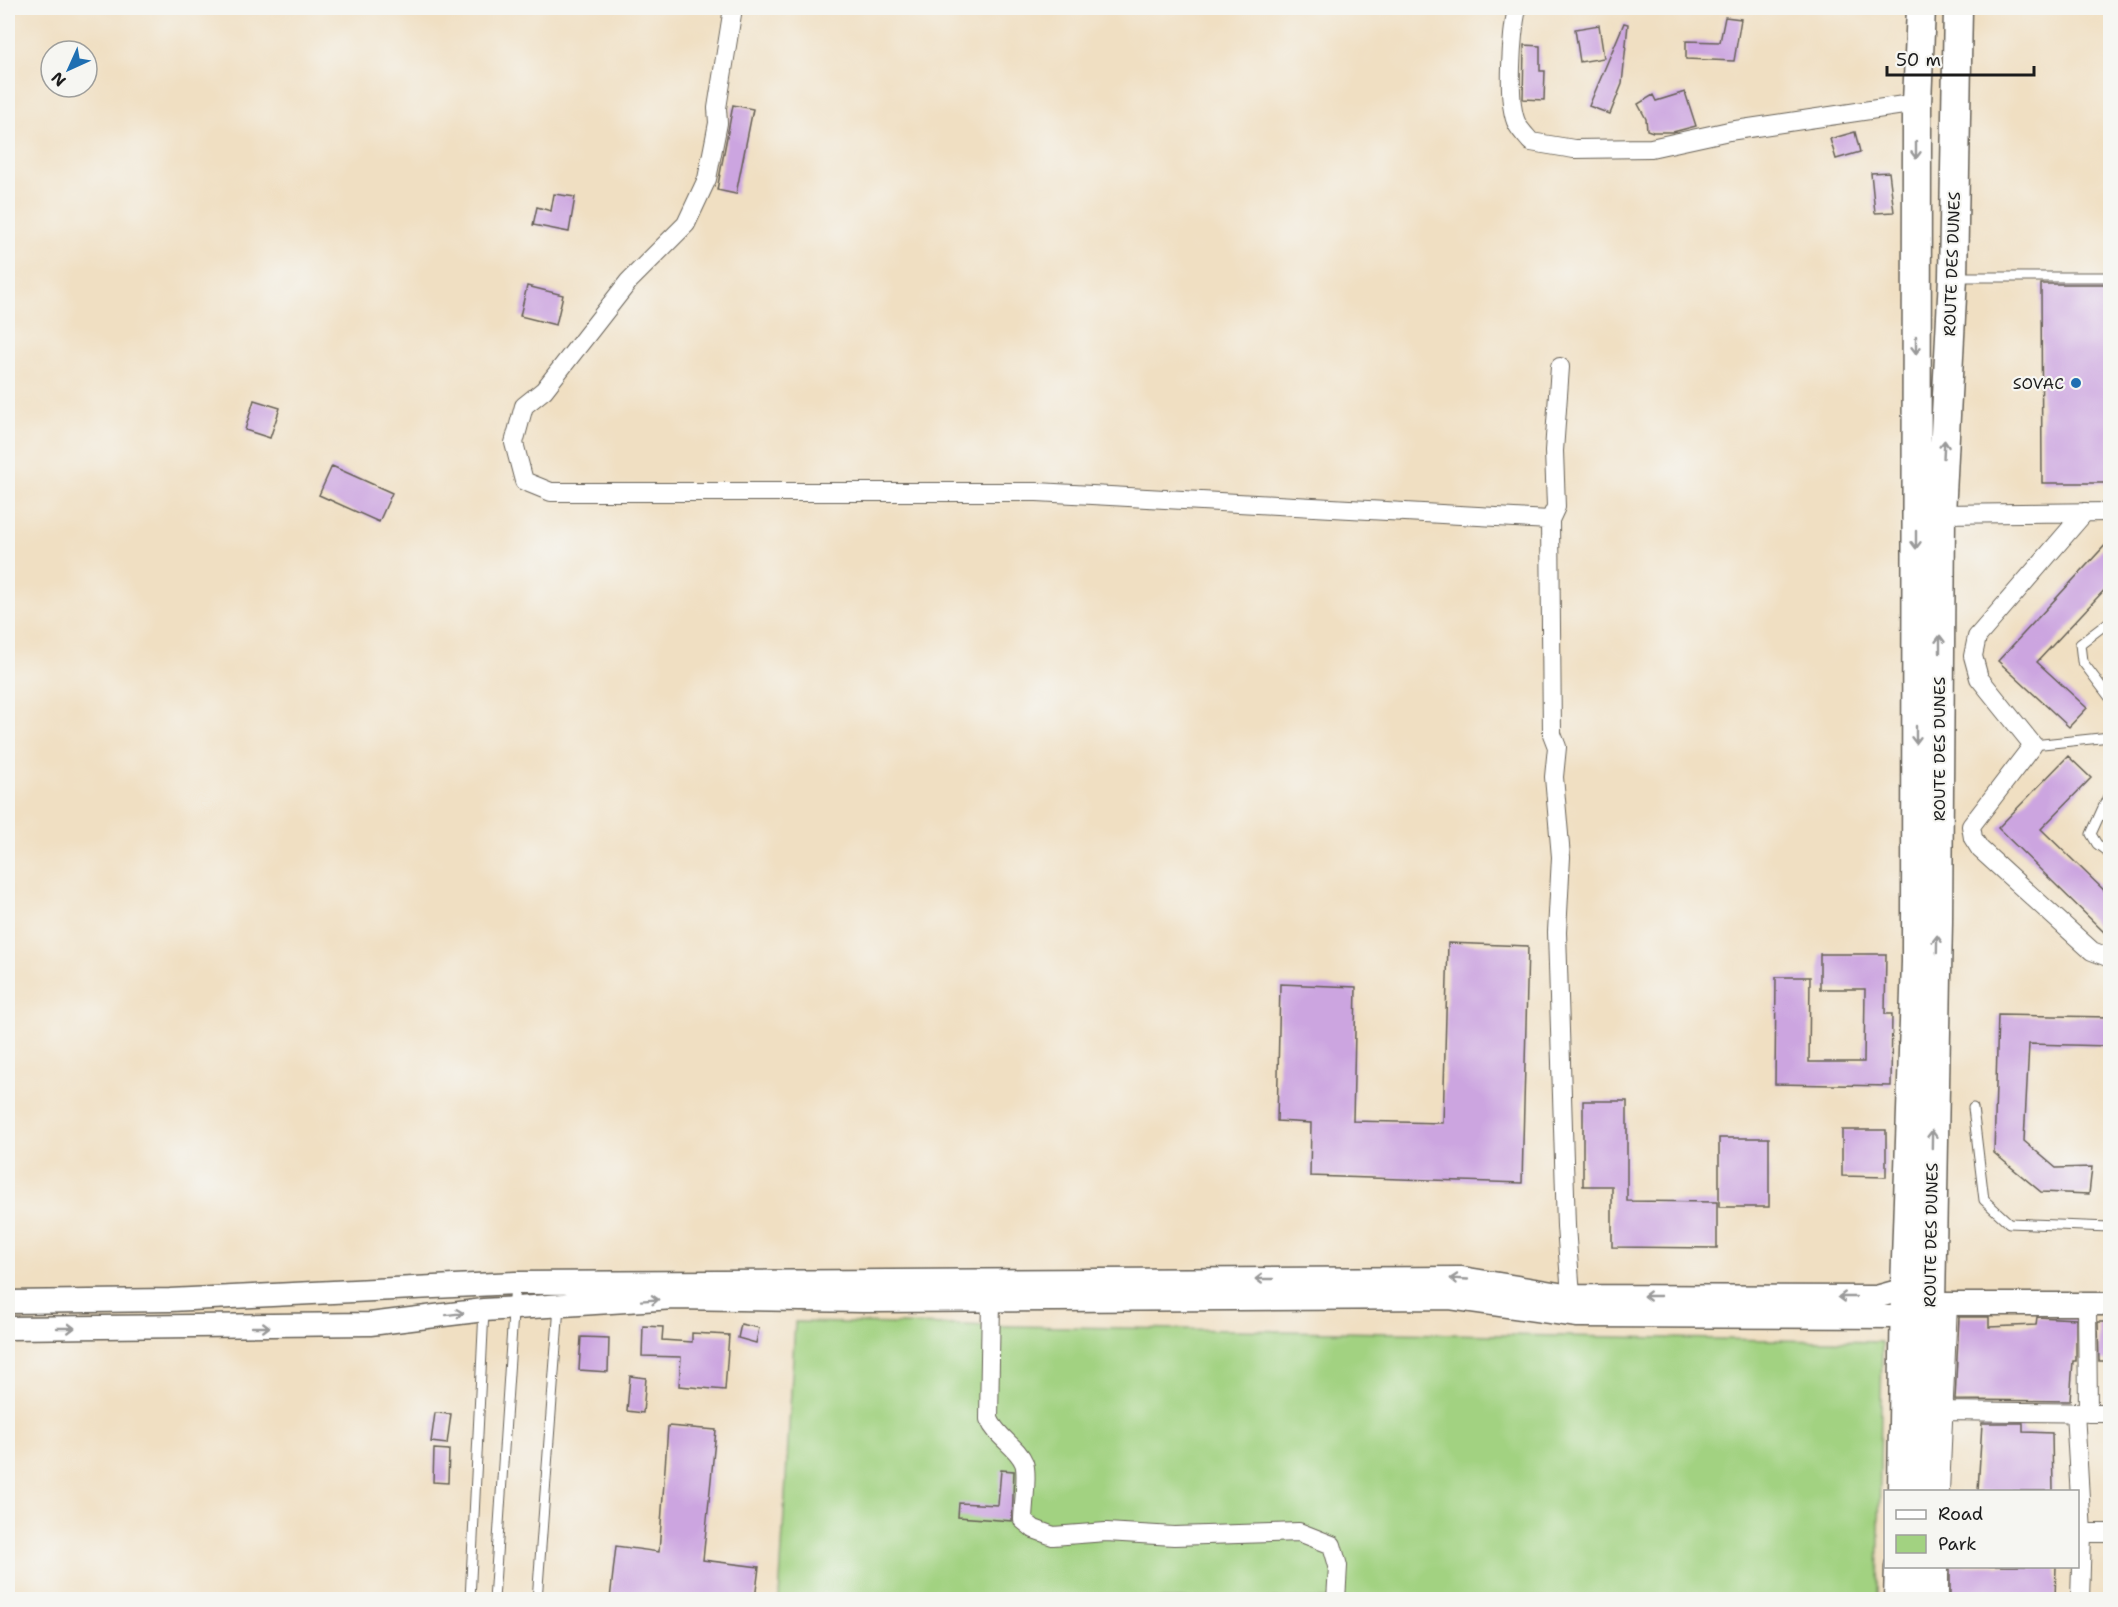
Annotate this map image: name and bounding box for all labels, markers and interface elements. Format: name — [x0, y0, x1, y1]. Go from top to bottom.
north arrow — [39, 39, 99, 99]
scale bar — [1887, 39, 2034, 77]
text: 50 m — [1896, 48, 1941, 72]
text: N — [47, 67, 71, 91]
one-way arrow — [1910, 139, 1922, 159]
street label: ROUTE DES DUNES — [1939, 191, 1965, 337]
one-way arrow — [1910, 334, 1922, 354]
place label: SOVAC — [2013, 373, 2064, 394]
marker: SOVAC — [2069, 376, 2083, 390]
one-way arrow — [1939, 440, 1950, 460]
one-way arrow — [1910, 529, 1922, 549]
one-way arrow — [1934, 635, 1946, 655]
street label: ROUTE DES DUNES — [1929, 677, 1950, 821]
one-way arrow — [1910, 724, 1922, 744]
one-way arrow — [1931, 935, 1943, 955]
one-way arrow — [1927, 1130, 1938, 1150]
street label: ROUTE DES DUNES — [1919, 1162, 1943, 1307]
one-way arrow — [1254, 1273, 1274, 1285]
one-way arrow — [1449, 1273, 1469, 1284]
one-way arrow — [1643, 1290, 1663, 1302]
one-way arrow — [1838, 1291, 1858, 1303]
one-way arrow — [639, 1294, 659, 1305]
one-way arrow — [445, 1308, 465, 1319]
one-way arrow — [250, 1321, 270, 1333]
one-way arrow — [55, 1322, 75, 1334]
legend — [1884, 1490, 2079, 1568]
text: Road — [1938, 1502, 1983, 1526]
text: Park — [1938, 1532, 1977, 1556]

